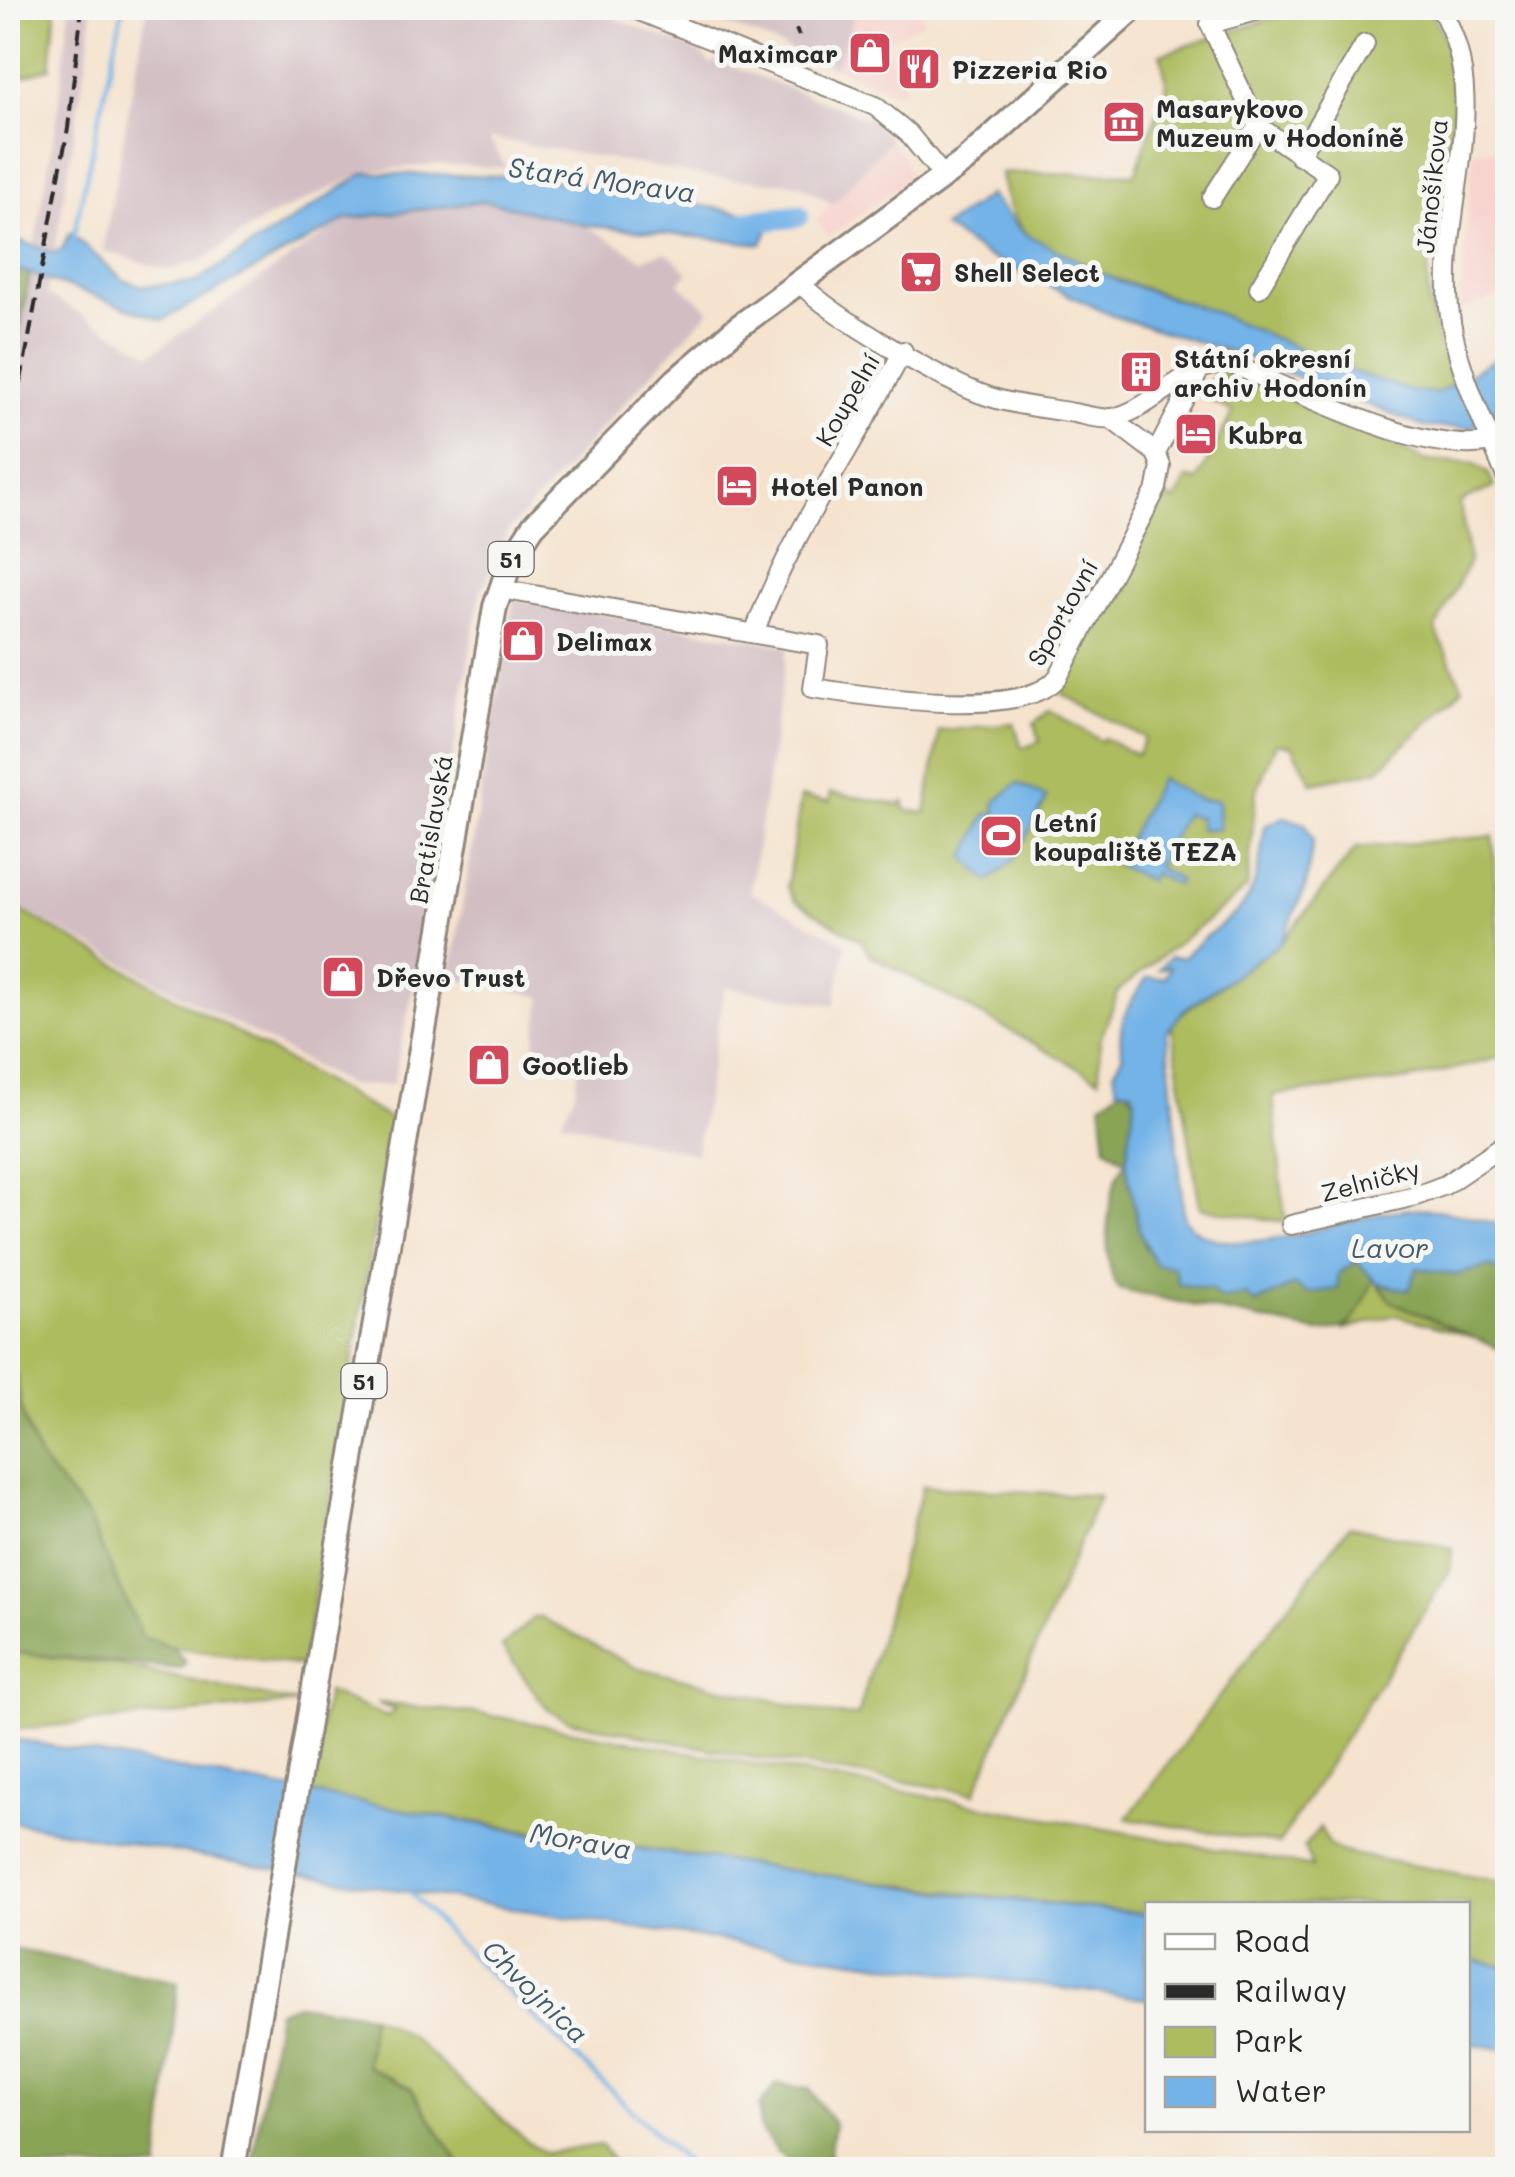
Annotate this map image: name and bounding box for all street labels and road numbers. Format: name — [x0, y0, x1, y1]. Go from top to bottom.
street label: Jánošíkova — [1408, 117, 1454, 255]
street label: Koupelní — [808, 347, 886, 451]
road number: 51 — [488, 542, 534, 576]
street label: Sportovní — [1019, 553, 1105, 671]
street label: Bratislavská — [401, 752, 459, 906]
street label: Zelničky — [1317, 1151, 1423, 1210]
road number: 51 — [342, 1364, 386, 1398]

